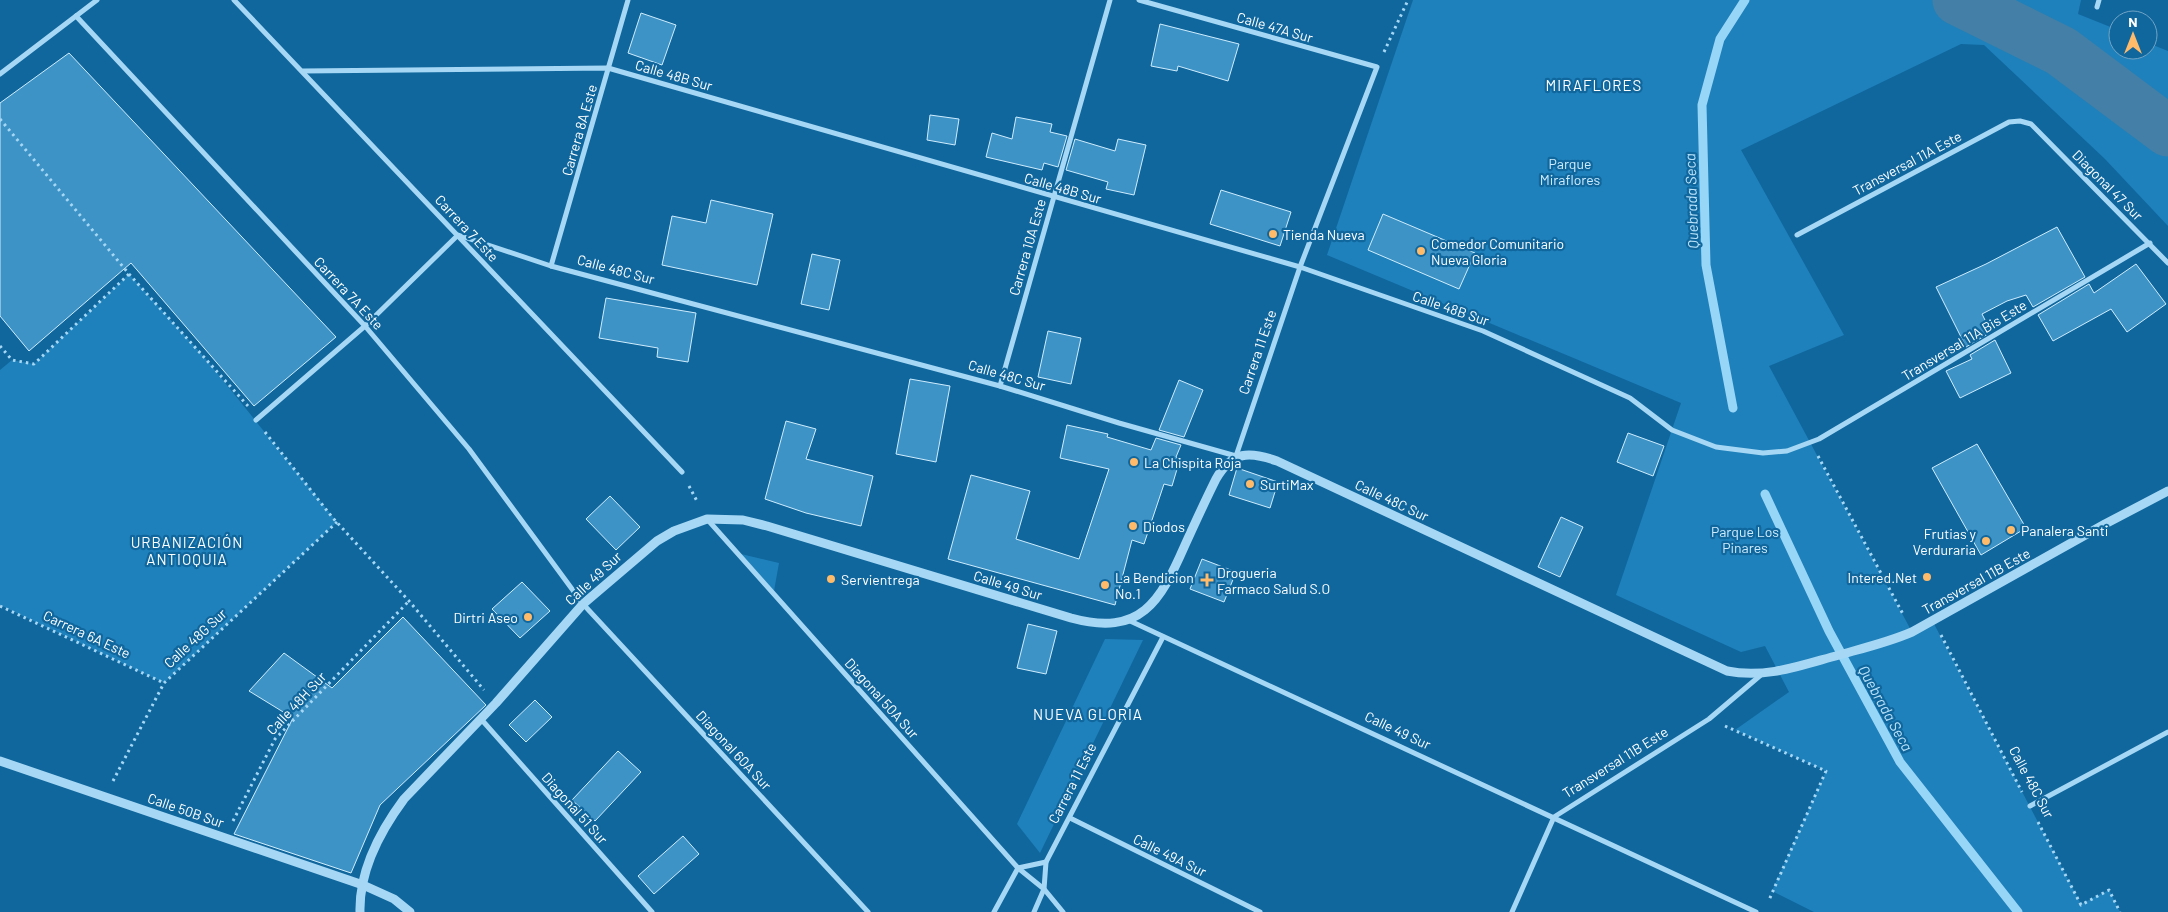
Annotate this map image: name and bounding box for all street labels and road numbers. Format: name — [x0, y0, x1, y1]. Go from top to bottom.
street label: Calle 47A Sur — [1235, 8, 1315, 46]
street label: Calle 48B Sur — [633, 56, 715, 94]
street label: Carrera 8A Este — [558, 82, 600, 178]
street label: Transversal 11A Este — [1850, 127, 1964, 199]
street label: Diagonal 47 Sur — [2069, 146, 2147, 224]
street label: Calle 48B Sur — [1022, 169, 1104, 207]
street label: Carrera 7 Este — [432, 191, 502, 265]
street label: Carrera 10A Este — [1005, 197, 1049, 297]
street label: Calle 48C Sur — [575, 251, 657, 287]
street label: Carrera 7A Este — [311, 253, 387, 333]
street label: Calle 48B Sur — [1411, 287, 1491, 329]
street label: Transversal 11A Bis Este — [1898, 296, 2030, 384]
street label: Carrera 11 Este — [1235, 307, 1279, 397]
street label: Calle 48C Sur — [967, 356, 1047, 394]
street label: Calle 48C Sur — [1352, 476, 1432, 524]
street label: Transversal 11B Este — [1919, 544, 2033, 618]
street label: Calle 49 Sur — [561, 548, 625, 608]
street label: Calle 49 Sur — [972, 567, 1044, 603]
street label: Calle 48G Sur — [160, 605, 230, 671]
street label: Carrera 6A Este — [41, 606, 133, 662]
street label: Diagonal 50A Sur — [841, 654, 923, 742]
street label: Calle 48H Sur — [263, 668, 329, 738]
street label: Diagonal 60A Sur — [693, 707, 775, 793]
street label: Calle 49 Sur — [1362, 707, 1434, 753]
street label: Transversal 11B Este — [1559, 723, 1671, 801]
street label: Carrera 11 Este — [1044, 740, 1100, 826]
street label: Calle 48C Sur — [2006, 743, 2058, 821]
street label: Diagonal 51 Sur — [538, 769, 612, 847]
street label: Calle 50B Sur — [146, 789, 226, 831]
street label: Calle 49A Sur — [1131, 830, 1209, 880]

